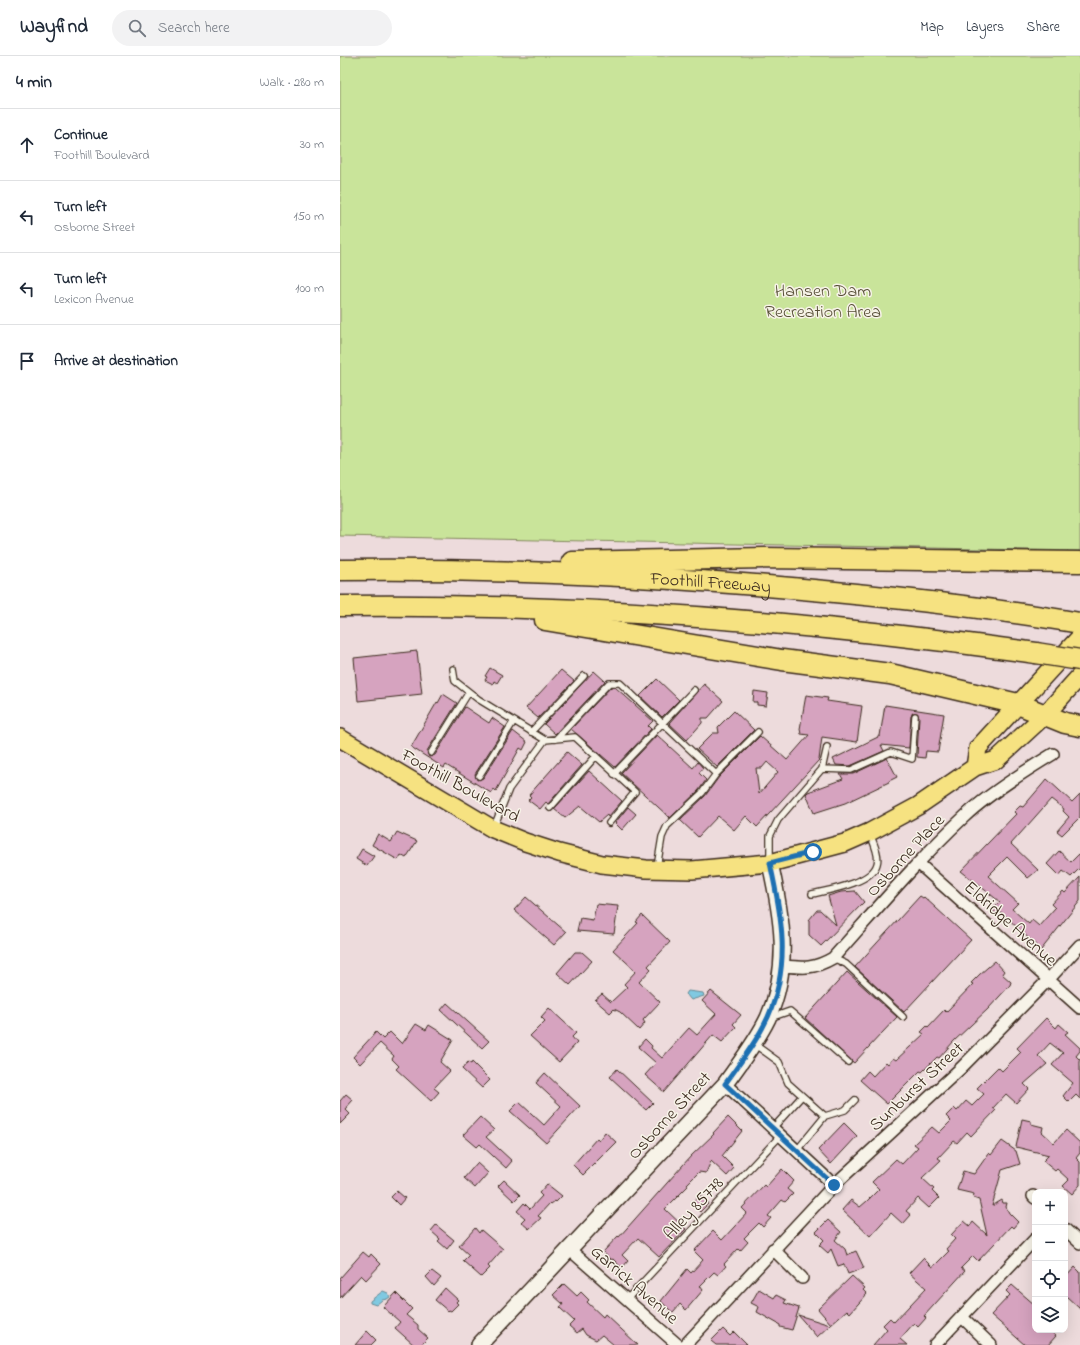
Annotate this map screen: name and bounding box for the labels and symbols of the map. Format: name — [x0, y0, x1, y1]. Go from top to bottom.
park label: Hansen Dam Recreation Area — [765, 279, 881, 326]
street label: Foothill Freeway — [649, 567, 772, 601]
street label: Foothill Boulevard — [395, 743, 524, 830]
street label: Osborne Place — [861, 808, 952, 904]
route start — [804, 843, 822, 861]
street label: Eldridge Avenue — [957, 876, 1063, 975]
street label: Sunburst Street — [864, 1037, 971, 1138]
street label: Osborne Street — [623, 1066, 718, 1166]
street label: Alley 85778 — [658, 1172, 731, 1247]
route end — [825, 1176, 843, 1194]
street label: Garrick Avenue — [584, 1240, 684, 1332]

